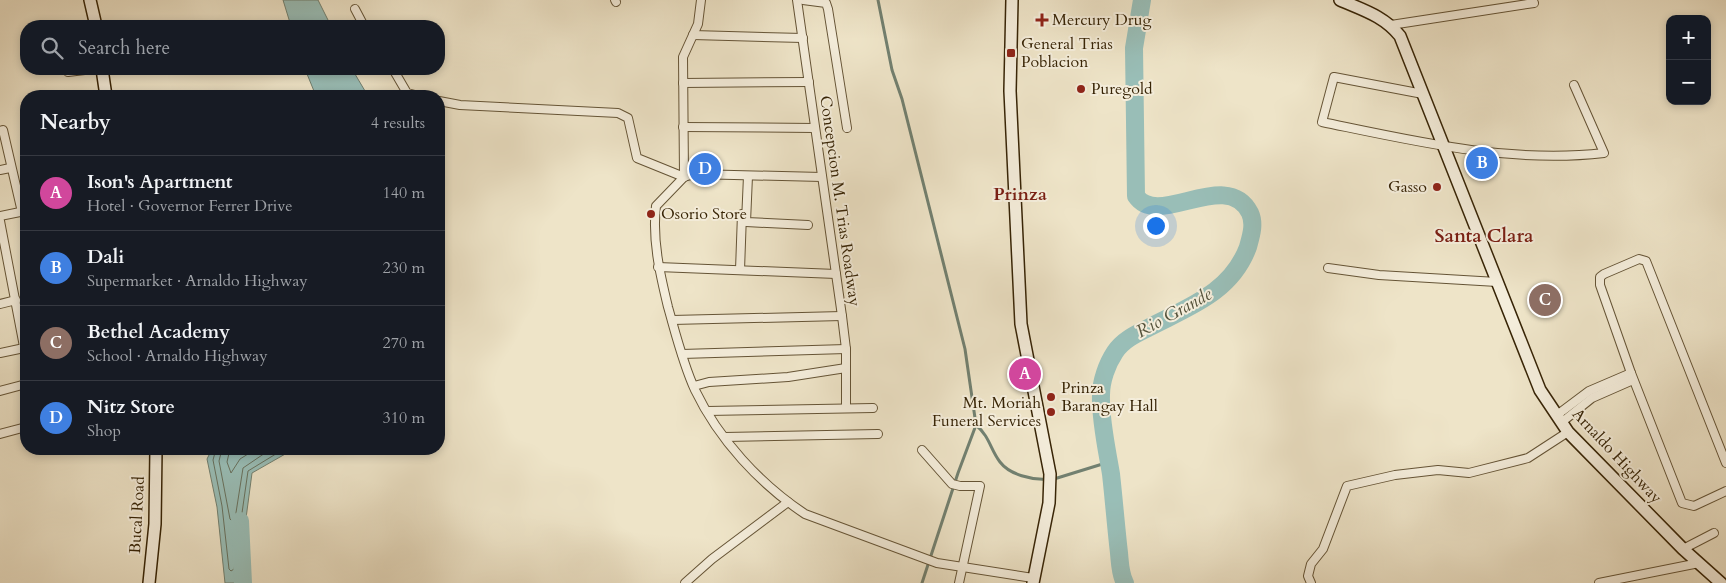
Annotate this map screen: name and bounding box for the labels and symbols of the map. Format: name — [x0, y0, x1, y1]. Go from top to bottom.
place label: Mercury Drug — [1052, 9, 1151, 31]
marker: Mercury Drug — [1036, 14, 1048, 26]
place label: General Trias Poblacion — [1021, 33, 1113, 73]
marker: General Trias Poblacion — [1005, 47, 1017, 59]
place label: Puregold — [1091, 78, 1153, 100]
marker: Puregold — [1075, 83, 1087, 95]
street label: Concepcion M. Trias Roadway — [814, 94, 866, 308]
pin: B — [1466, 144, 1498, 182]
pin: D — [689, 150, 721, 188]
place label: Gasso — [1388, 176, 1427, 198]
marker: Gasso — [1431, 181, 1443, 193]
district label: Prinza — [993, 182, 1047, 207]
place label: Osorio Store — [661, 203, 747, 225]
marker: Osorio Store — [645, 208, 657, 220]
your location — [1143, 213, 1169, 239]
district label: Santa Clara — [1434, 223, 1534, 249]
water label: Rio Grande — [1131, 281, 1217, 344]
pin: C — [1529, 281, 1561, 319]
pin: A — [1009, 355, 1041, 393]
place label: Prinza Barangay Hall — [1061, 377, 1158, 417]
marker: Prinza Barangay Hall — [1045, 391, 1057, 403]
place label: Mt. Moriah Funeral Services — [932, 392, 1041, 432]
street label: Arnaldo Highway — [1567, 404, 1667, 509]
marker: Mt. Moriah Funeral Services — [1045, 406, 1057, 418]
street label: Bucal Road — [124, 475, 150, 554]

